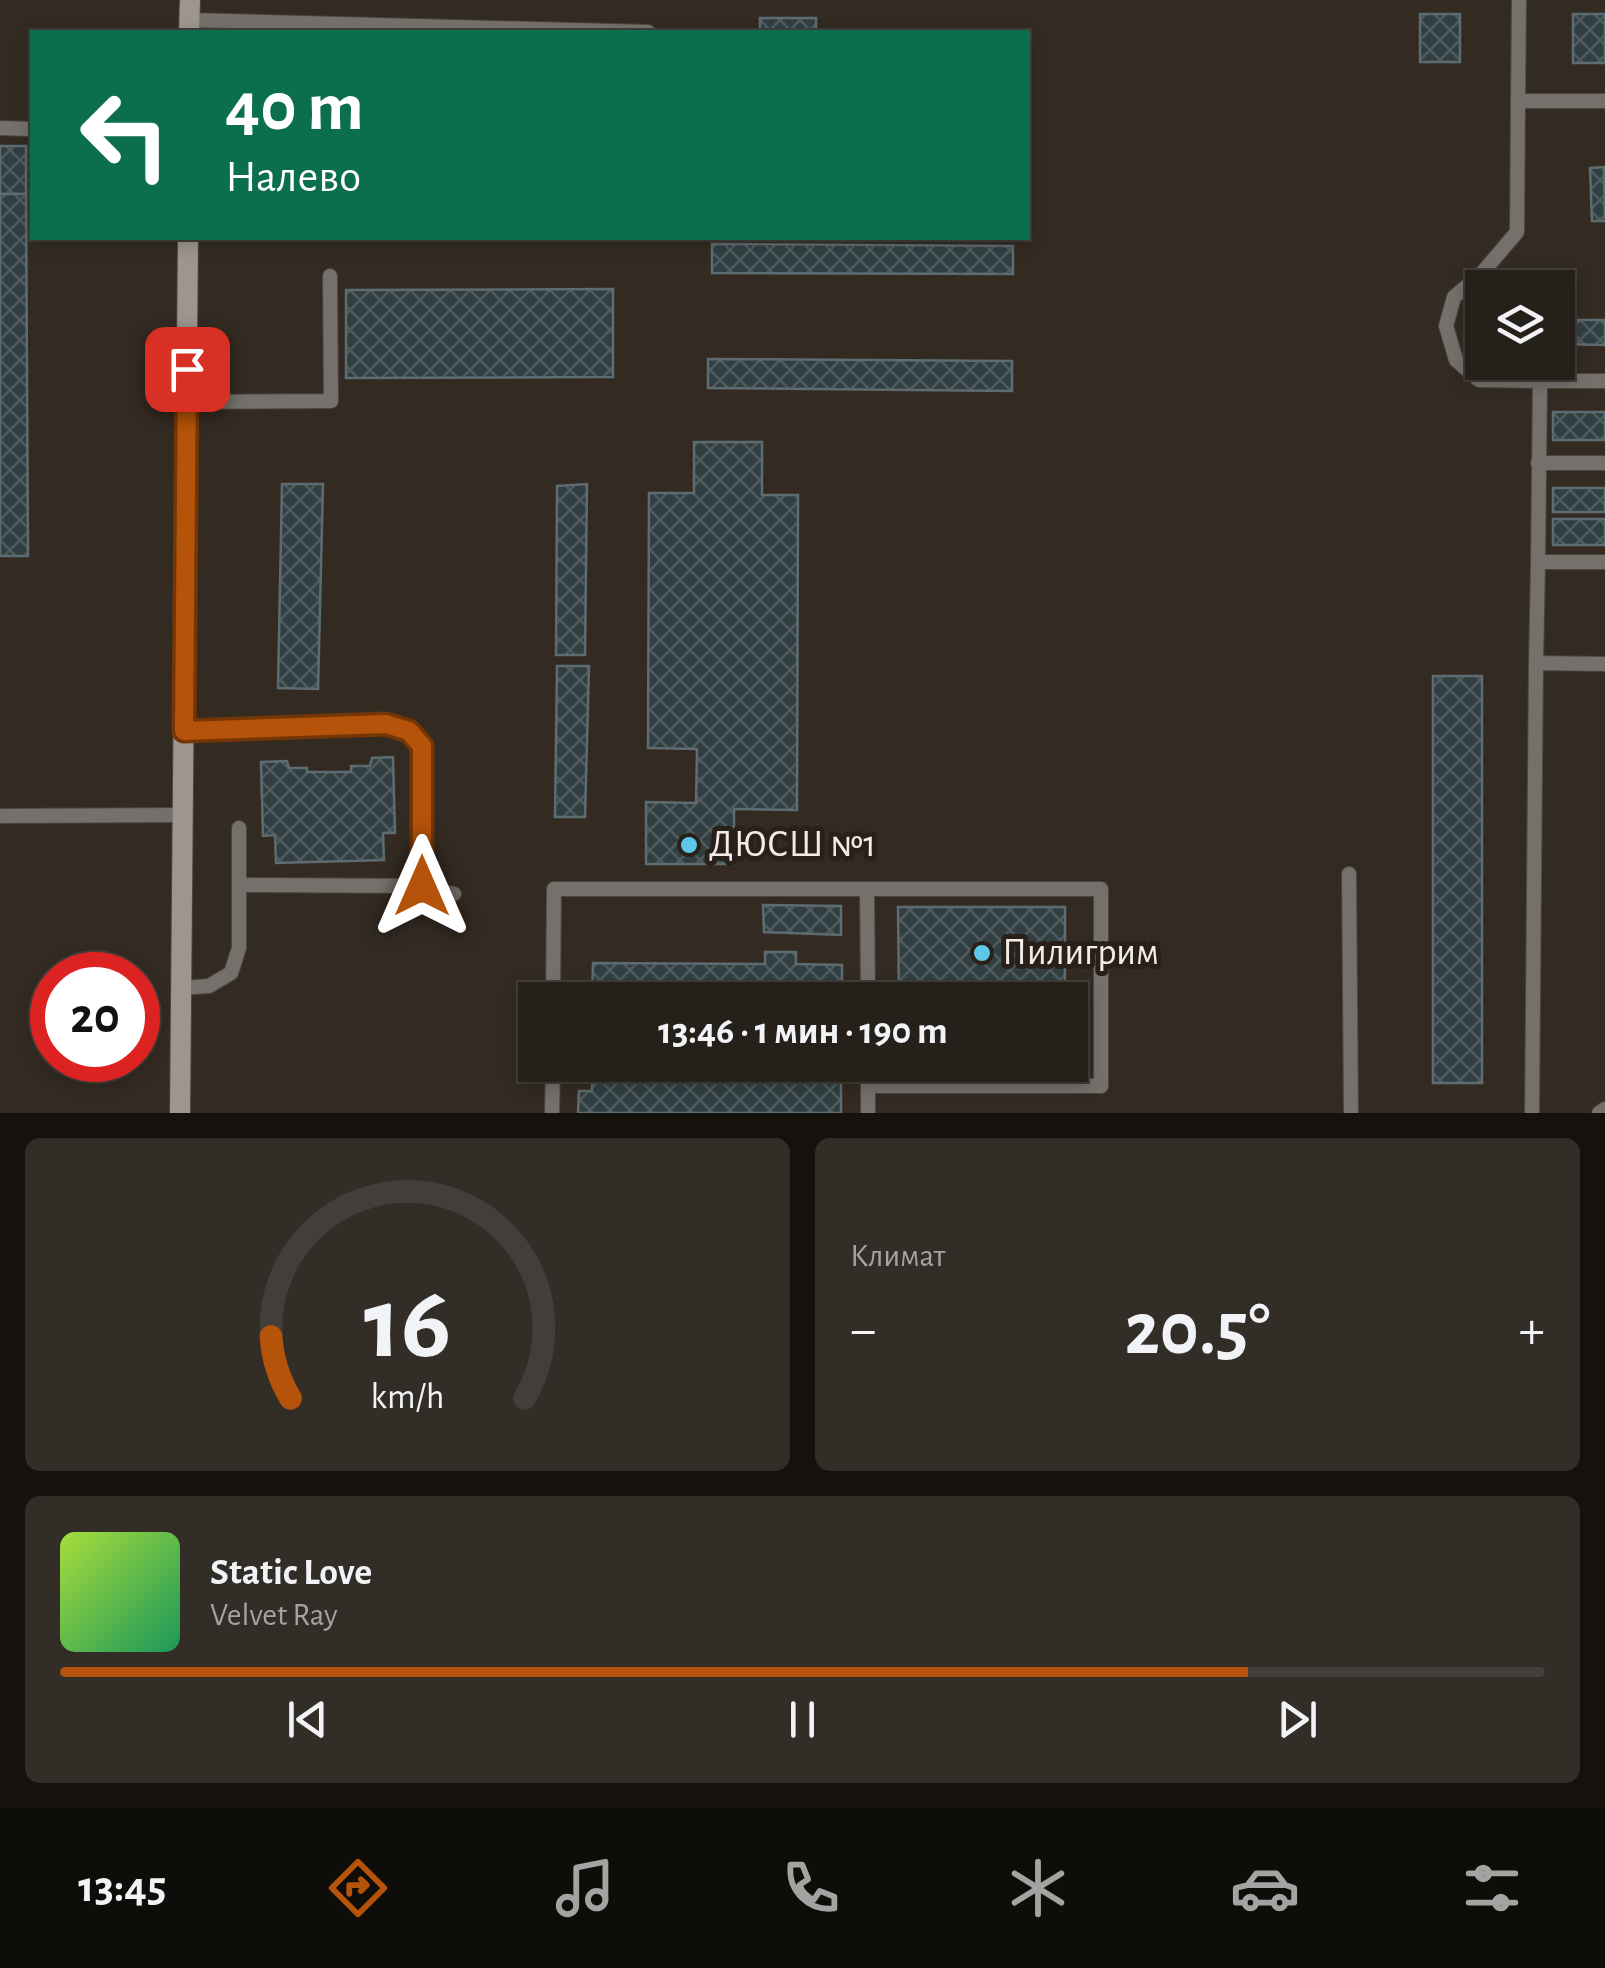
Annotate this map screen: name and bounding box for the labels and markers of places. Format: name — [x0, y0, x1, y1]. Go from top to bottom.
pin — [145, 327, 230, 412]
place label: ДЮСШ №1 — [709, 826, 876, 864]
marker: ДЮСШ №1 — [678, 834, 700, 856]
place label: Пилигрим — [1002, 934, 1159, 972]
marker: Пилигрим — [971, 942, 993, 964]

